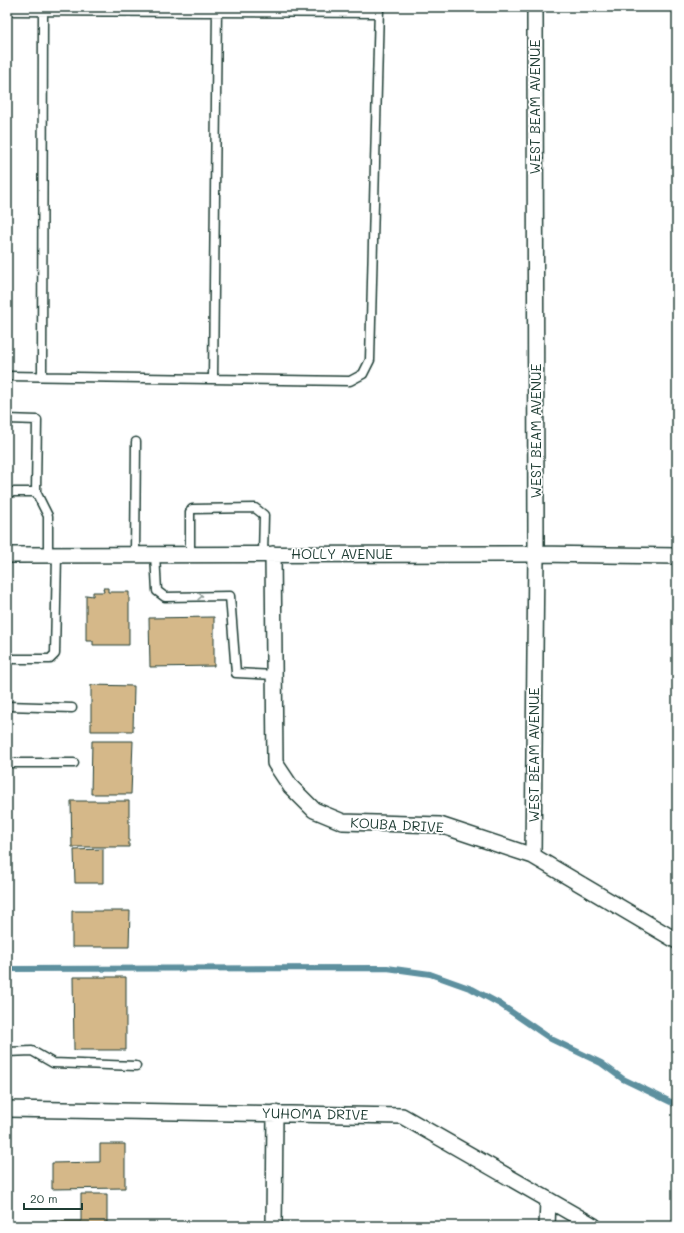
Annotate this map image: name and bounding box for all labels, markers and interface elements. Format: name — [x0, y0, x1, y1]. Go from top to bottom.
street label: WEST BEAM AVENUE — [525, 40, 544, 174]
street label: WEST BEAM AVENUE — [526, 364, 545, 498]
street label: HOLLY AVENUE — [291, 544, 393, 563]
one-way arrow — [197, 592, 203, 601]
street label: WEST BEAM AVENUE — [524, 688, 543, 822]
street label: KOUBA DRIVE — [350, 813, 444, 836]
street label: YUHOMA DRIVE — [262, 1103, 368, 1124]
scale bar — [24, 1185, 82, 1211]
text: 20 m — [30, 1190, 58, 1206]

